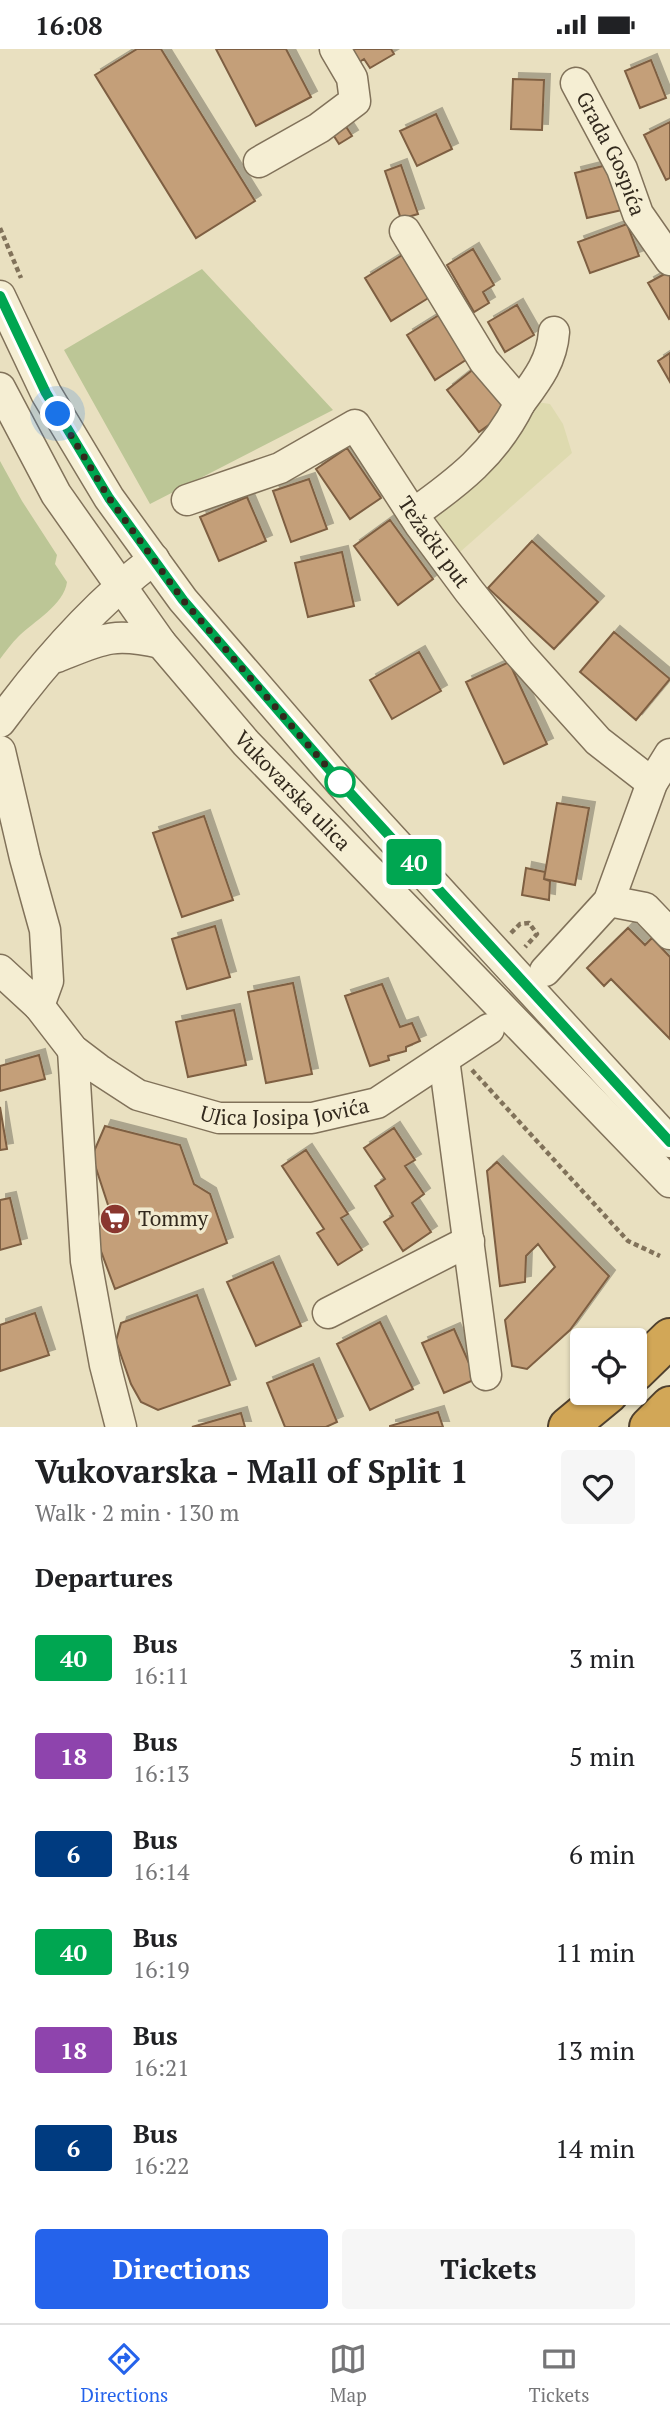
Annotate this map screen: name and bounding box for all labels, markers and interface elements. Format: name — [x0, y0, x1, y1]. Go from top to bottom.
text: 16:08 — [35, 8, 103, 42]
street label: Grada Gospića — [570, 86, 653, 220]
your location — [40, 396, 75, 431]
street label: Težački put — [392, 490, 477, 593]
street label: Vukovarska ulica — [228, 724, 358, 857]
unlabelled marker — [325, 767, 355, 797]
line badge: 40 — [382, 839, 446, 885]
text: 40 — [400, 846, 428, 878]
street label: Ulica Josipa Jovića — [197, 1090, 372, 1131]
supermarket icon: Tommy — [98, 1202, 132, 1236]
place label: Tommy — [138, 1204, 209, 1232]
map controls — [570, 1328, 647, 1405]
button: locate — [570, 1328, 647, 1405]
text: Vukovarska - Mall of Split 1 — [35, 1449, 469, 1492]
button: heart — [561, 1450, 635, 1524]
text: Walk · 2 min · 130 m — [35, 1497, 239, 1528]
text: Departures — [35, 1560, 173, 1594]
text: Bus — [133, 1626, 178, 1660]
text: 3 min — [569, 1641, 635, 1675]
text: 40 — [60, 1642, 87, 1674]
text: 16:11 — [133, 1660, 190, 1691]
text: Bus — [133, 1724, 178, 1758]
text: 5 min — [569, 1739, 635, 1773]
text: 18 — [60, 1740, 87, 1772]
text: 16:13 — [133, 1758, 190, 1789]
text: Bus — [133, 1822, 178, 1856]
text: 6 min — [569, 1837, 635, 1871]
text: 6 — [67, 1838, 80, 1870]
text: 16:14 — [133, 1856, 190, 1887]
text: Bus — [133, 1920, 178, 1954]
text: 11 min — [555, 1935, 635, 1969]
text: 40 — [60, 1936, 87, 1968]
text: 16:19 — [133, 1954, 190, 1985]
text: Bus — [133, 2018, 178, 2052]
text: 13 min — [555, 2033, 635, 2067]
text: 18 — [60, 2034, 87, 2066]
text: 16:21 — [133, 2052, 190, 2083]
text: Bus — [133, 2116, 178, 2150]
text: 14 min — [555, 2131, 635, 2165]
text: 6 — [67, 2132, 80, 2164]
text: 16:22 — [133, 2150, 190, 2181]
button: Directions — [35, 2229, 328, 2309]
button: Tickets — [342, 2229, 635, 2309]
tab: Directions — [81, 2340, 168, 2407]
tab: Map — [329, 2340, 367, 2407]
tab: Tickets — [529, 2340, 589, 2407]

